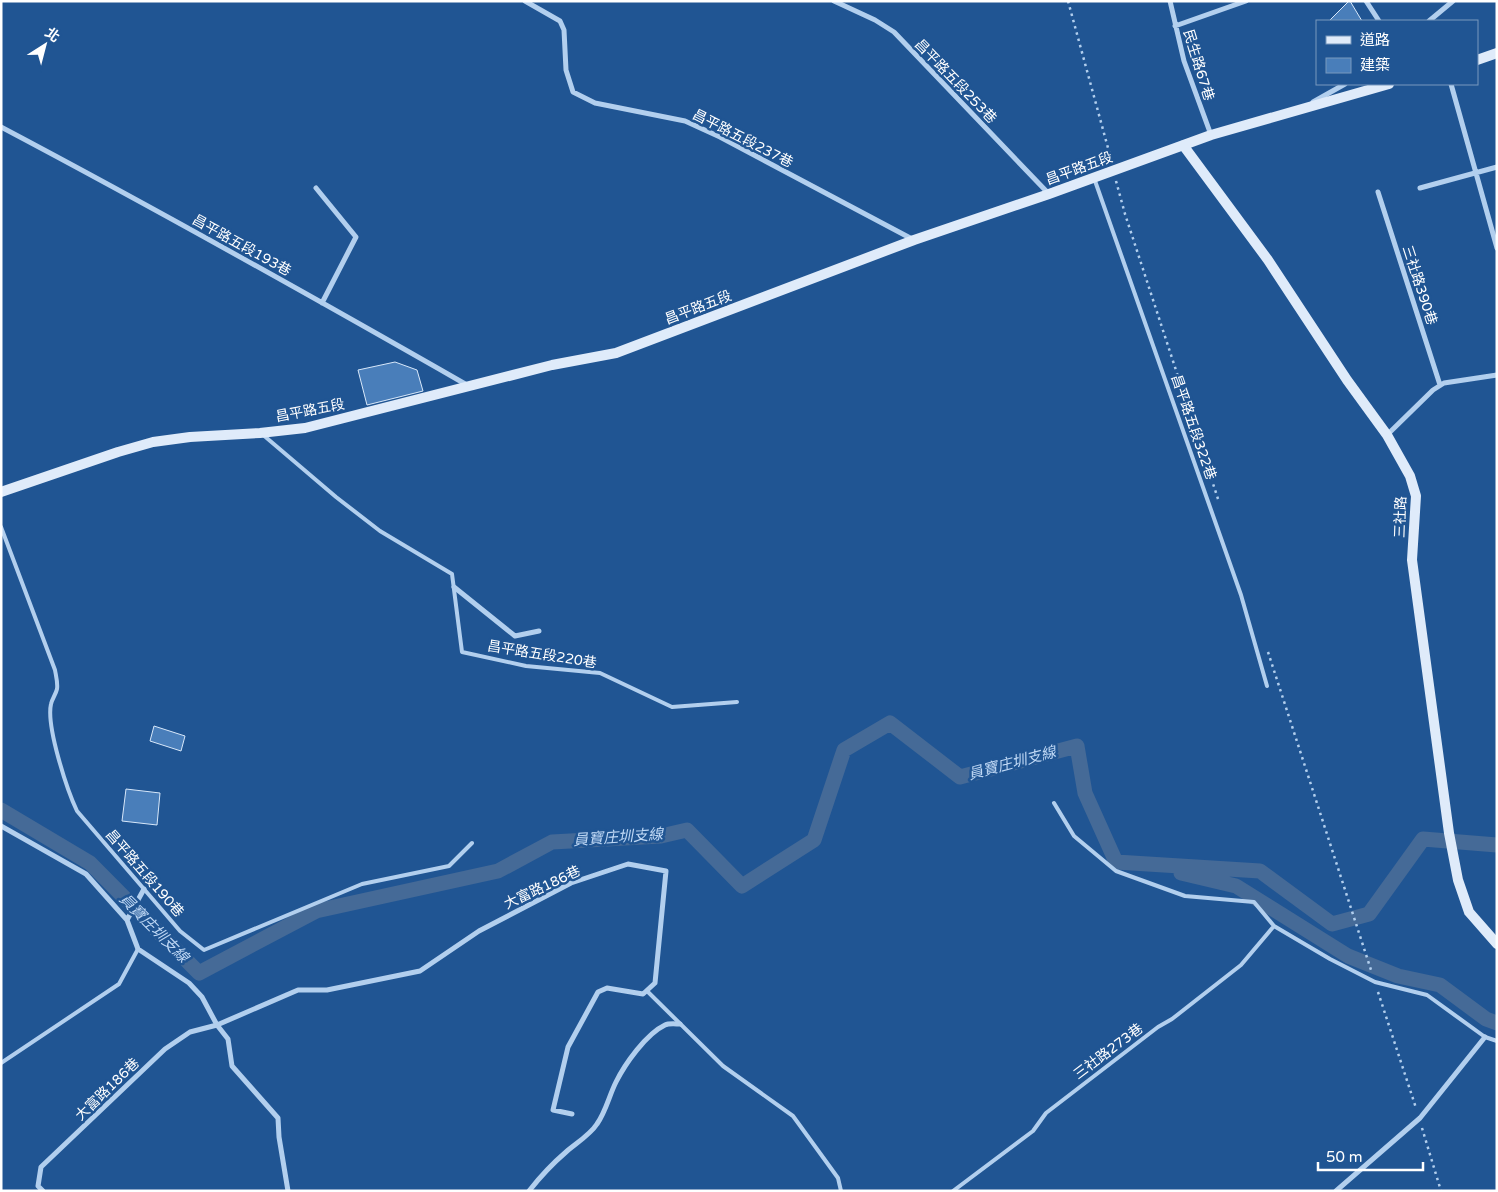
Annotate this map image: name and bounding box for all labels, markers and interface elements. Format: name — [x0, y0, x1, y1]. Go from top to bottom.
north arrow — [20, 20, 70, 70]
legend — [1316, 20, 1478, 85]
text: 北 — [42, 24, 63, 46]
street label: 民生路67巷 — [1180, 27, 1217, 103]
text: 道路 — [1360, 31, 1390, 49]
street label: 昌平路五段253巷 — [911, 36, 1000, 127]
text: 建築 — [1360, 56, 1390, 74]
street label: 昌平路五段237巷 — [690, 106, 796, 171]
street label: 昌平路五段 — [1043, 149, 1115, 188]
street label: 昌平路五段193巷 — [189, 211, 294, 280]
street label: 三社路390巷 — [1399, 243, 1440, 327]
street label: 昌平路五段 — [662, 287, 734, 328]
street label: 昌平路五段322巷 — [1168, 372, 1220, 482]
street label: 昌平路五段 — [274, 395, 346, 426]
street label: 三社路 — [1391, 496, 1410, 538]
street label: 昌平路五段220巷 — [486, 637, 598, 672]
water label: 員寶庄圳支線 — [966, 742, 1060, 783]
water label: 員寶庄圳支線 — [572, 825, 666, 849]
street label: 昌平路五段190巷 — [102, 826, 187, 921]
street label: 大富路186巷 — [501, 862, 583, 913]
water label: 員寶庄圳支線 — [116, 890, 194, 968]
street label: 三社路273巷 — [1070, 1020, 1146, 1083]
street label: 大富路186巷 — [72, 1055, 143, 1124]
scale bar — [1318, 1140, 1423, 1172]
text: 50 m — [1326, 1148, 1363, 1166]

